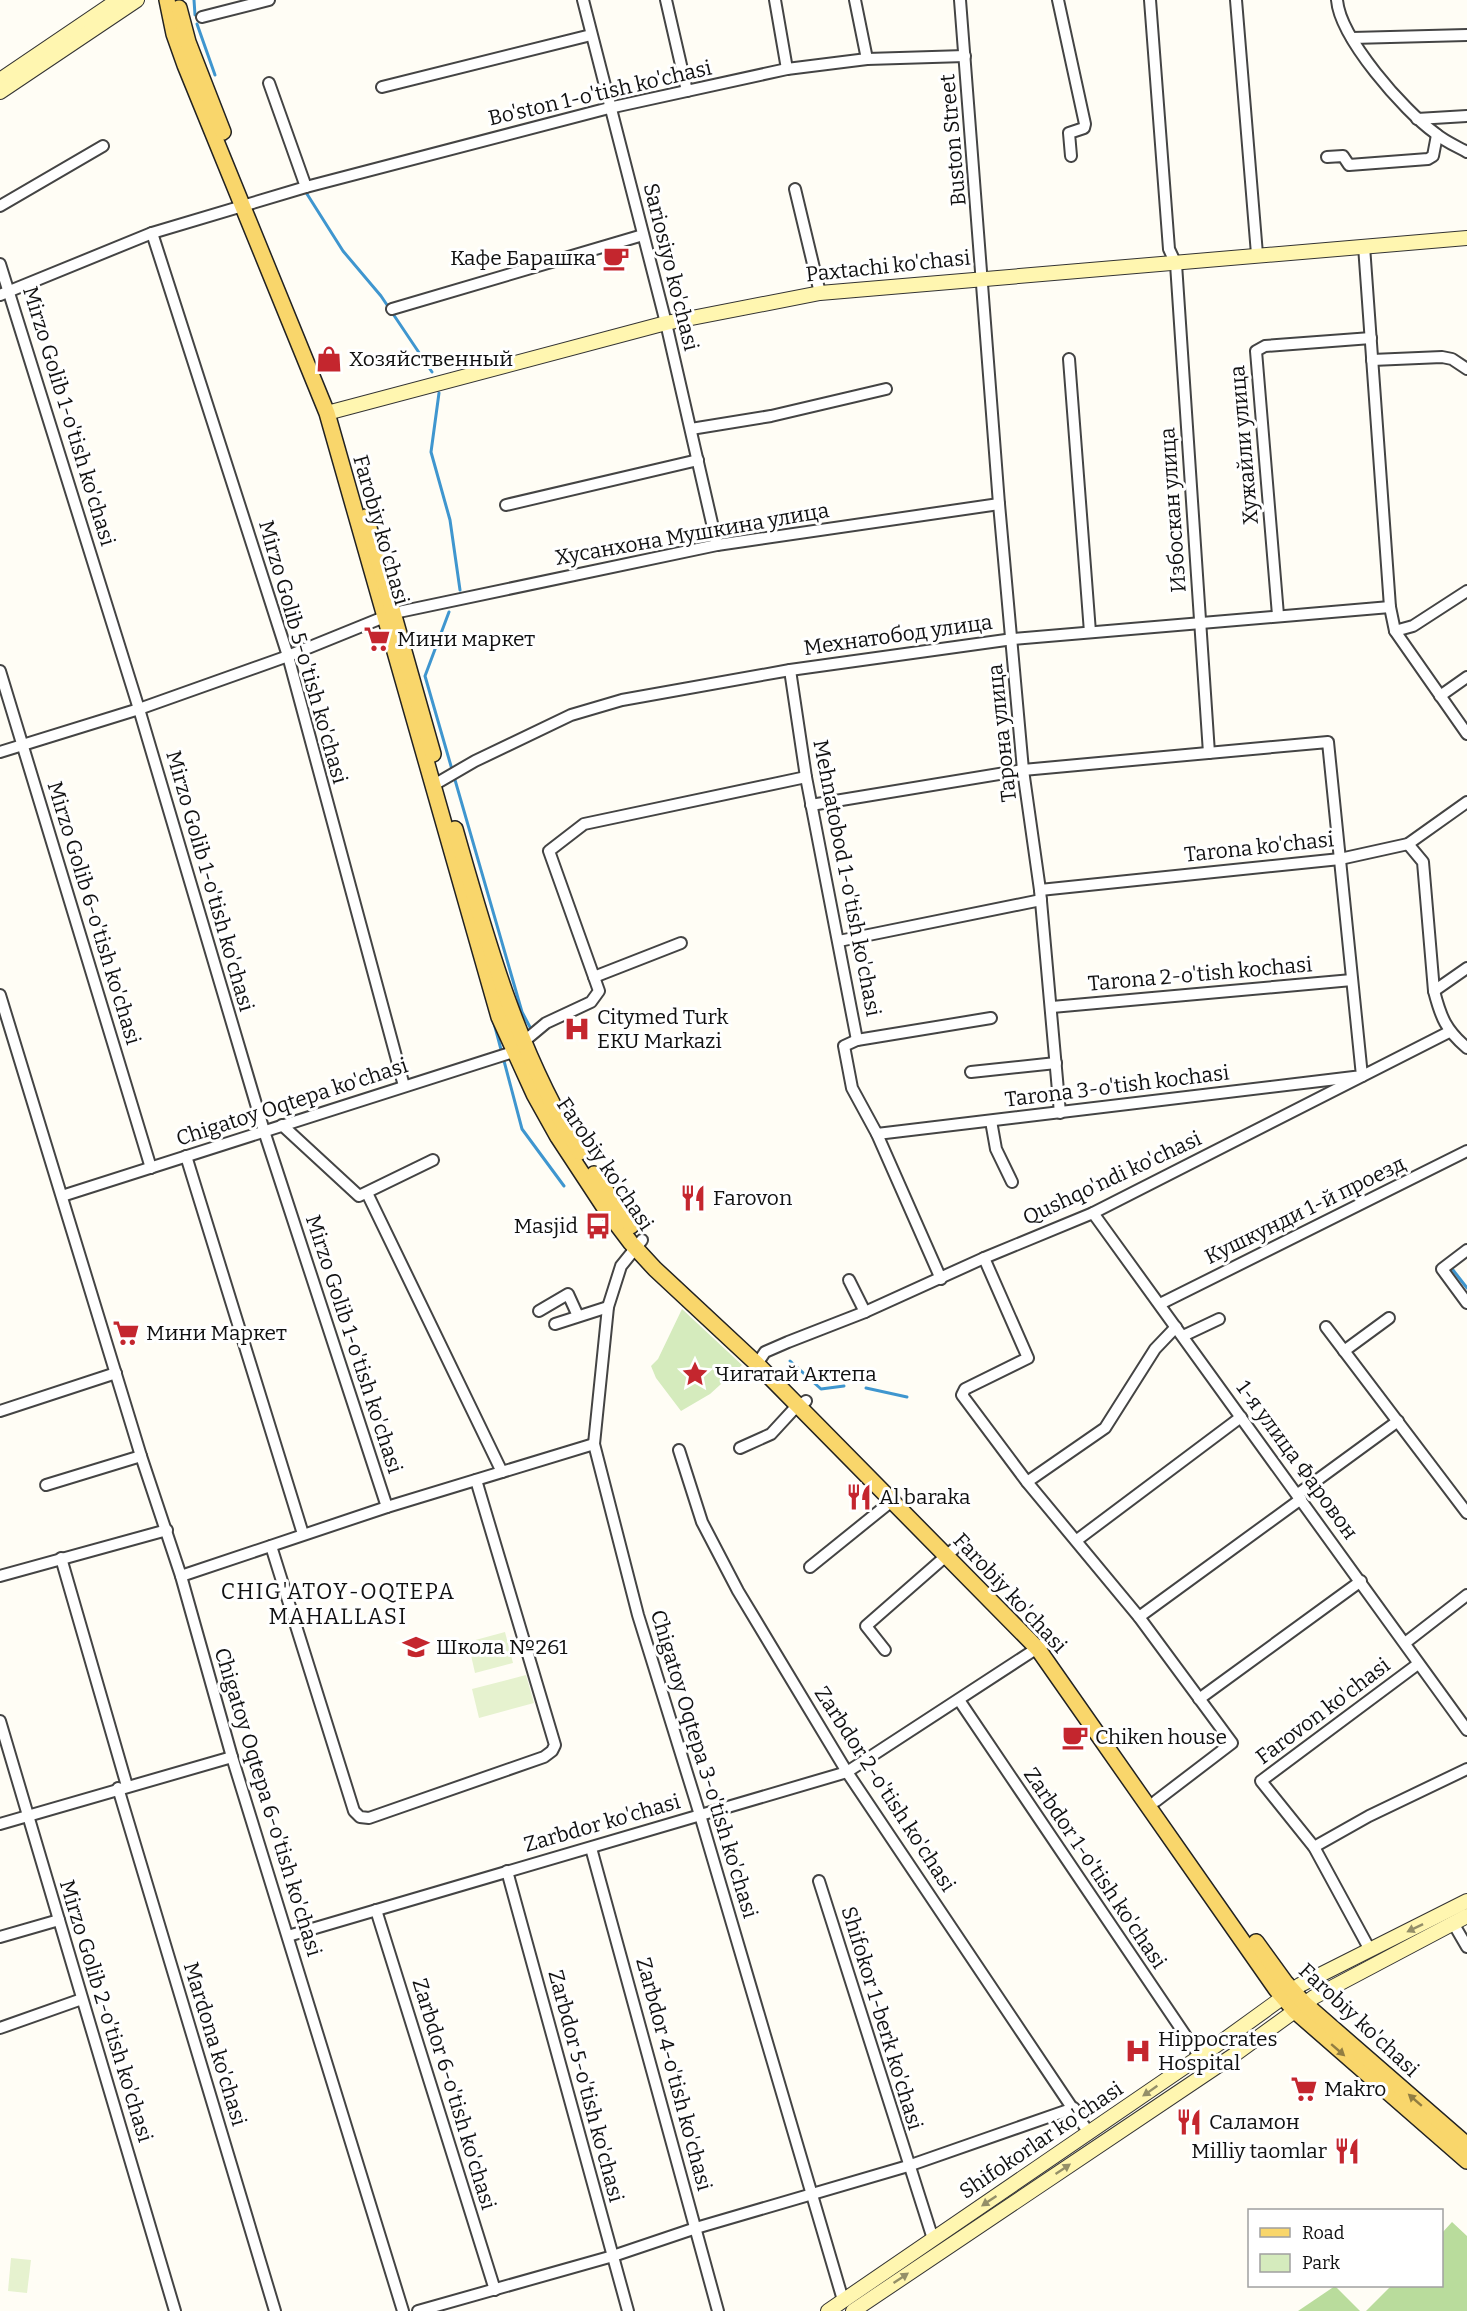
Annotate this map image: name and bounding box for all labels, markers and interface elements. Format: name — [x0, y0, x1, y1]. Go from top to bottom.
street label: Bo'ston 1-o'tish ko'chasi — [486, 55, 714, 131]
street label: Buston Street — [934, 73, 972, 207]
street label: Sariosiyo ko'chasi — [638, 181, 704, 353]
cafe icon: Кафе Барашка — [601, 243, 631, 273]
street label: Paxtachi ko'chasi — [804, 244, 972, 288]
place label: Кафе Барашка — [450, 245, 596, 271]
street label: Mirzo Golib 1-o'tish ko'chasi — [17, 283, 121, 549]
shop icon: Хозяйственный — [314, 344, 344, 374]
place label: Хозяйственный — [349, 346, 513, 372]
street label: Хужайли улица — [1224, 364, 1264, 526]
street label: Избоскан улица — [1154, 426, 1192, 593]
street label: Farobiy ko'chasi — [347, 452, 415, 608]
street label: Хусанхона Мушкина улица — [553, 497, 831, 571]
street label: Mirzo Golib 5-o'tish ko'chasi — [253, 517, 353, 787]
street label: Мехнатобод улица — [802, 609, 995, 661]
supermarket icon: Мини маркет — [362, 624, 392, 654]
place label: Мини маркет — [397, 626, 535, 652]
street label: Тарона улица — [982, 662, 1022, 803]
street label: Mehnatobod 1-o'tish ko'chasi — [807, 737, 887, 1019]
street label: Mirzo Golib 1-o'tish ko'chasi — [160, 748, 260, 1014]
street label: Mirzo Golib 6-o'tish ko'chasi — [42, 778, 146, 1048]
street label: Tarona ko'chasi — [1183, 826, 1335, 868]
street label: Tarona 2-o'tish kochasi — [1087, 951, 1313, 997]
place label: Citymed Turk EKU Markazi — [597, 1004, 729, 1054]
hospital icon: Citymed Turk EKU Markazi — [562, 1014, 592, 1044]
street label: Chigatoy Oqtepa ko'chasi — [173, 1052, 411, 1152]
street label: Tarona 3-o'tish kochasi — [1003, 1059, 1231, 1113]
street label: Farobiy ko'chasi — [551, 1093, 659, 1235]
street label: Qushqo'ndi ko'chasi — [1019, 1125, 1205, 1231]
street label: Кушкунди 1-й проезд — [1201, 1150, 1410, 1270]
restaurant icon: Farovon — [678, 1183, 708, 1213]
place label: Farovon — [713, 1185, 792, 1211]
bus stop icon: Masjid — [583, 1211, 613, 1241]
street label: Mirzo Golib 1-o'tish ko'chasi — [300, 1212, 408, 1476]
place label: Masjid — [514, 1213, 578, 1239]
supermarket icon: Мини Маркет — [111, 1318, 141, 1348]
place label: Мини Маркет — [146, 1320, 287, 1346]
place icon: Чигатай Актепа — [680, 1359, 710, 1389]
place label: Чигатай Актепа — [715, 1361, 877, 1387]
street label: 1-я улица Фаровон — [1231, 1375, 1363, 1545]
restaurant icon: Al baraka — [844, 1482, 874, 1512]
place label: Al baraka — [879, 1484, 971, 1510]
street label: Farobiy ko'chasi — [948, 1528, 1072, 1658]
district label: CHIG'ATOY-OQTEPA MAHALLASI — [221, 1578, 455, 1630]
street label: Chigatoy Oqtepa 3-o'tish ko'chasi — [645, 1607, 763, 1921]
school or university icon: Школа №261 — [401, 1632, 431, 1662]
place label: Школа №261 — [436, 1634, 568, 1660]
street label: Chigatoy Oqtepa 6-o'tish ko'chasi — [209, 1645, 327, 1959]
street label: Farovon ko'chasi — [1251, 1652, 1395, 1770]
street label: Zarbdor 2-o'tish ko'chasi — [809, 1681, 961, 1897]
cafe icon: Chiken house — [1060, 1722, 1090, 1752]
place label: Chiken house — [1095, 1724, 1227, 1750]
street label: Zarbdor 1-o'tish ko'chasi — [1018, 1763, 1172, 1973]
street label: Zarbdor ko'chasi — [521, 1788, 683, 1858]
street label: Mirzo Golib 2-o'tish ko'chasi — [54, 1877, 158, 2145]
street label: Shifokor 1-berk ko'chasi — [836, 1903, 928, 2133]
one-way arrow — [1406, 1923, 1423, 1932]
street label: Zarbdor 4-o'tish ko'chasi — [630, 1954, 718, 2194]
street label: Farobiy ko'chasi — [1294, 1958, 1424, 2082]
street label: Mardona ko'chasi — [178, 1959, 252, 2129]
street label: Zarbdor 5-o'tish ko'chasi — [542, 1967, 630, 2205]
street label: Zarbdor 6-o'tish ko'chasi — [406, 1975, 502, 2213]
place label: Hippocrates Hospital — [1158, 2026, 1278, 2076]
hospital icon: Hippocrates Hospital — [1123, 2036, 1153, 2066]
one-way arrow — [1330, 2043, 1345, 2056]
supermarket icon: Makro — [1289, 2074, 1319, 2104]
street label: Shifokorlar ko'chasi — [954, 2076, 1128, 2204]
place label: Makro — [1324, 2076, 1386, 2102]
one-way arrow — [1142, 2085, 1158, 2097]
one-way arrow — [1408, 2094, 1423, 2107]
restaurant icon: Саламон — [1174, 2107, 1204, 2137]
place label: Саламон — [1209, 2109, 1300, 2135]
restaurant icon: Milliy taomlar — [1332, 2136, 1362, 2166]
place label: Milliy taomlar — [1191, 2138, 1327, 2164]
one-way arrow — [1055, 2164, 1071, 2175]
one-way arrow — [981, 2195, 997, 2207]
legend — [1248, 2209, 1443, 2287]
text: Road — [1302, 2222, 1345, 2244]
text: Park — [1302, 2252, 1341, 2274]
one-way arrow — [893, 2272, 909, 2284]

